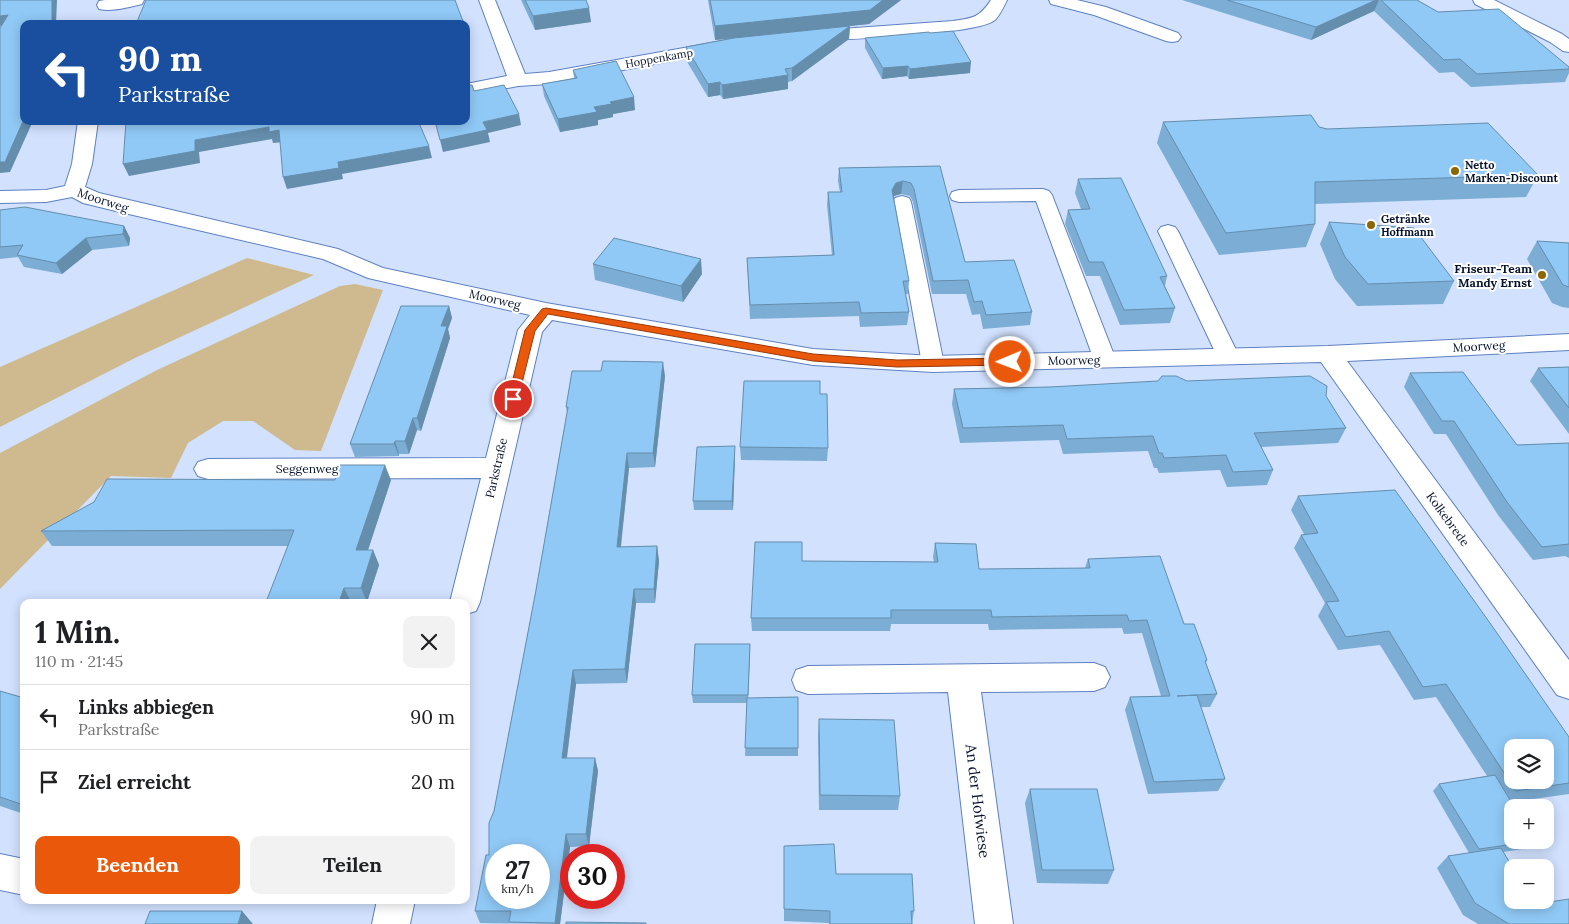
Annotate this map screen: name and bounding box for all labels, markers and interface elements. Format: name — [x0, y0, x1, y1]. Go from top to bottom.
text: 90 m — [118, 36, 202, 81]
icon: left — [35, 40, 100, 105]
street label: Hoppenkamp — [624, 45, 694, 71]
text: Parkstraße — [118, 80, 230, 108]
place label: Netto Marken-Discount — [1465, 158, 1558, 185]
marker: Netto Marken-Discount — [1449, 165, 1461, 177]
street label: Moorweg — [76, 185, 131, 215]
place label: Getränke Hoffmann — [1381, 212, 1434, 239]
marker: Getränke Hoffmann — [1365, 219, 1377, 231]
place label: Friseur-Team Mandy Ernst — [1454, 261, 1533, 290]
marker: Friseur-Team Mandy Ernst — [1536, 269, 1548, 281]
street label: Moorweg — [468, 286, 523, 312]
position arrow — [983, 335, 1035, 387]
street label: Moorweg — [1452, 337, 1506, 355]
street label: Moorweg — [1047, 352, 1101, 368]
pin — [492, 378, 534, 420]
icon: arrive — [499, 385, 527, 413]
street label: Parkstraße — [482, 436, 510, 499]
street label: Seggenweg — [276, 461, 339, 476]
street label: Kolkebrede — [1423, 489, 1473, 549]
text: 1 Min. — [35, 613, 120, 651]
button: close — [403, 616, 455, 668]
text: 110 m · 21:45 — [35, 651, 123, 671]
text: Links abbiegen — [78, 695, 214, 719]
icon: left — [35, 703, 63, 731]
text: 90 m — [410, 705, 455, 729]
text: Parkstraße — [78, 719, 160, 739]
map controls — [1504, 739, 1554, 909]
button: layers — [1504, 739, 1554, 789]
street label: An der Hofwiese — [961, 742, 994, 859]
icon: arrive — [35, 768, 63, 796]
text: Ziel erreicht — [78, 770, 191, 794]
text: 20 m — [411, 770, 455, 794]
button: + — [1504, 799, 1554, 849]
button: Beenden — [35, 836, 240, 894]
button: Teilen — [250, 836, 455, 894]
speed limit sign: 30 — [560, 844, 625, 909]
text: 27 — [505, 854, 530, 886]
button: − — [1504, 859, 1554, 909]
text: km/h — [501, 881, 534, 896]

